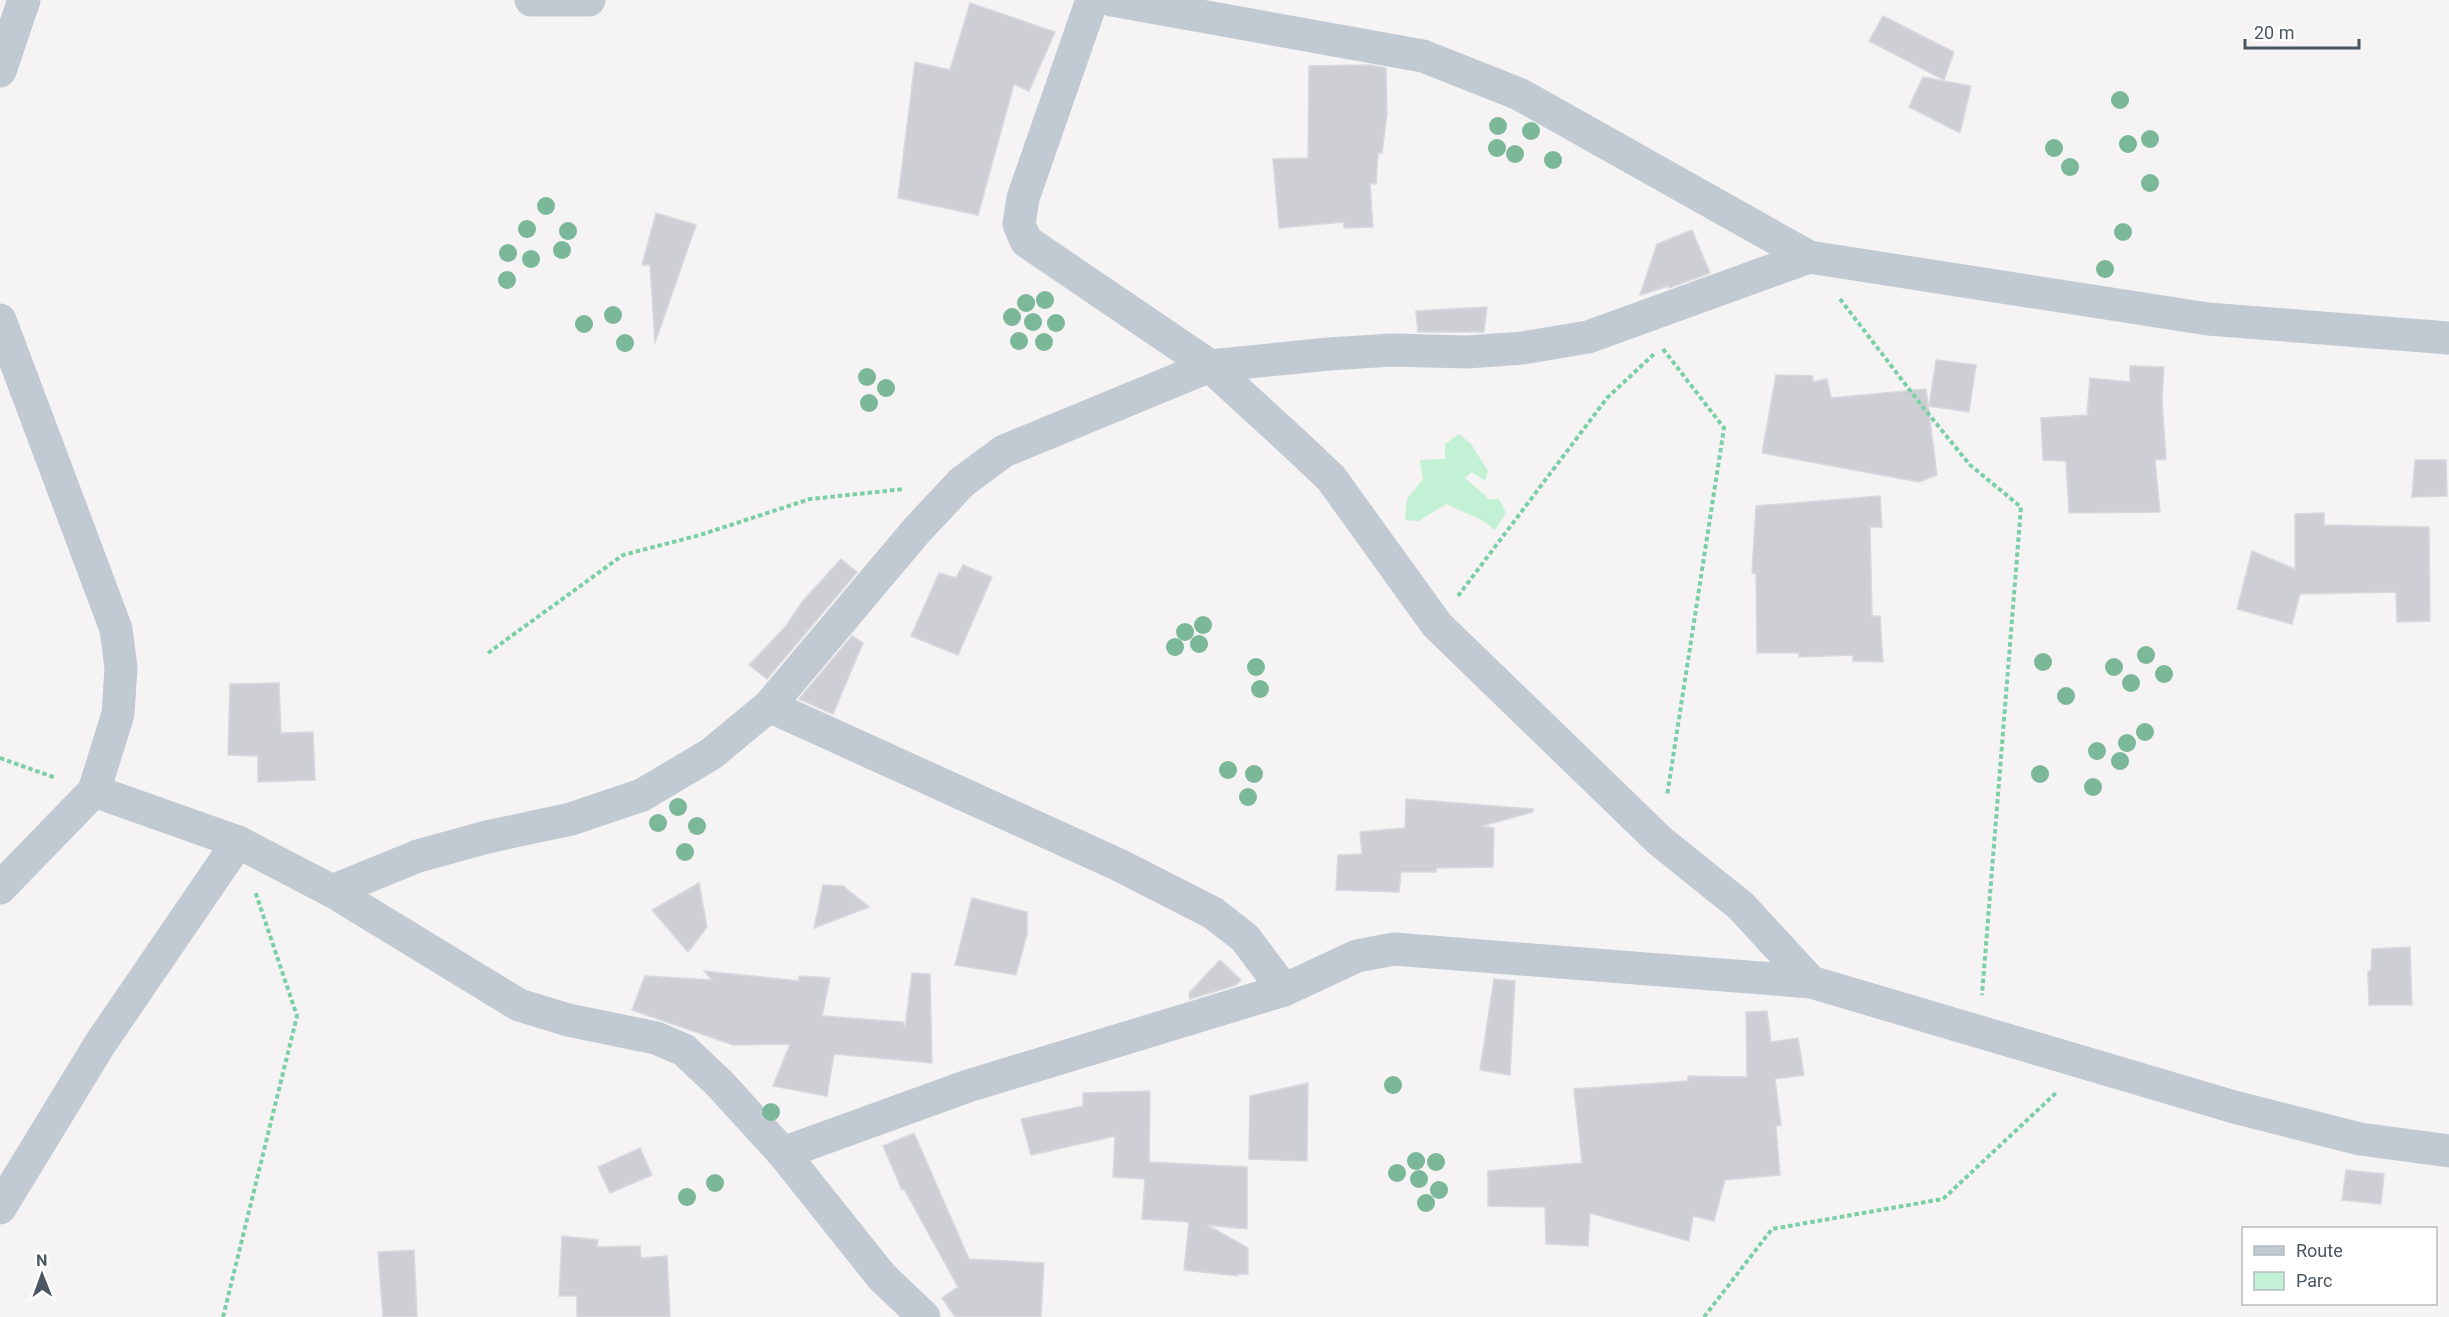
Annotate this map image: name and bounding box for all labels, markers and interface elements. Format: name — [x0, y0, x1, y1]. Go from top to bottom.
scale bar — [2245, 12, 2359, 50]
text: 20 m — [2254, 22, 2294, 43]
legend — [2242, 1227, 2437, 1305]
text: Route — [2296, 1240, 2343, 1261]
north arrow — [12, 1245, 72, 1305]
text: N — [36, 1251, 48, 1270]
text: Parc — [2296, 1270, 2332, 1291]

